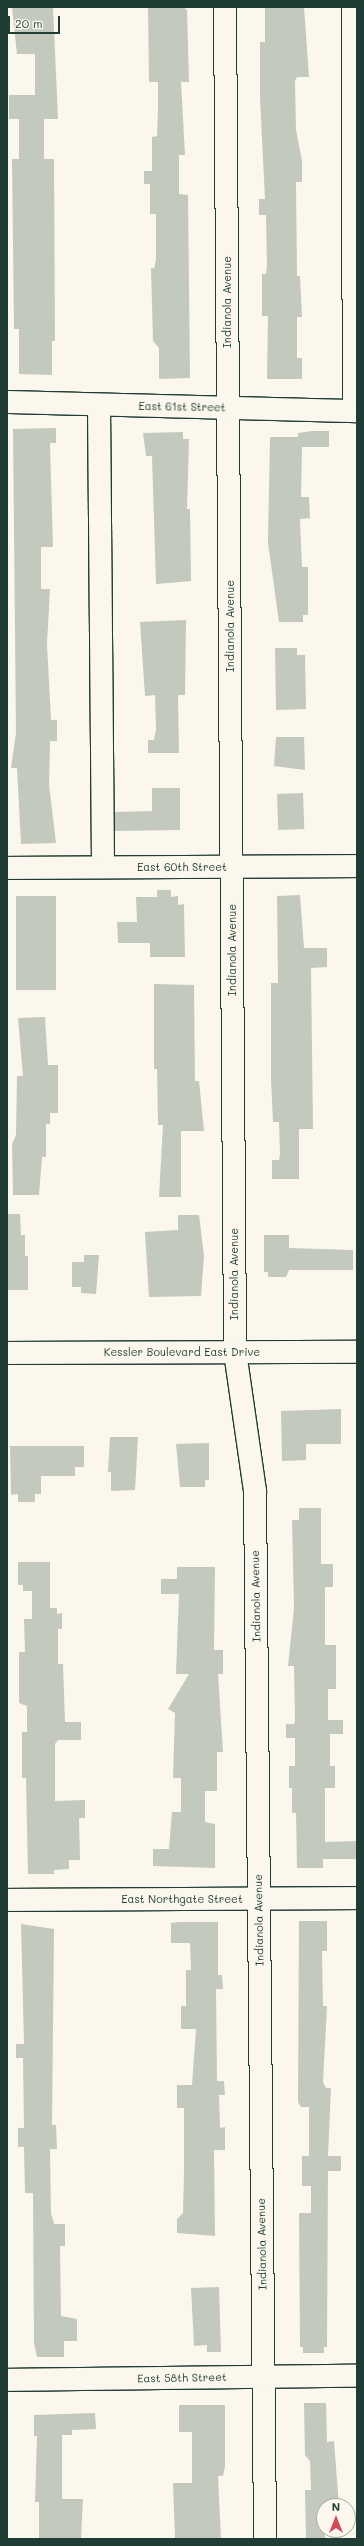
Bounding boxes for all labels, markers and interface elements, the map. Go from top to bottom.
scale bar [10,8,62,34]
text: 20 m [15,15,43,31]
street label: Indianola Avenue [220,256,234,348]
street label: East 61st Street [138,400,226,414]
street label: Indianola Avenue [223,580,237,672]
street label: East 60th Street [137,860,227,874]
street label: Indianola Avenue [225,904,239,996]
street label: Indianola Avenue [227,1228,241,1320]
street label: Kessler Boulevard East Drive [104,1345,260,1359]
street label: Indianola Avenue [249,1550,263,1642]
street label: Indianola Avenue [252,1874,266,1966]
street label: East Northgate Street [121,1892,243,1906]
street label: Indianola Avenue [255,2198,269,2290]
street label: East 58th Street [137,2371,227,2385]
north arrow [316,2498,356,2538]
text: N [332,2499,340,2514]

